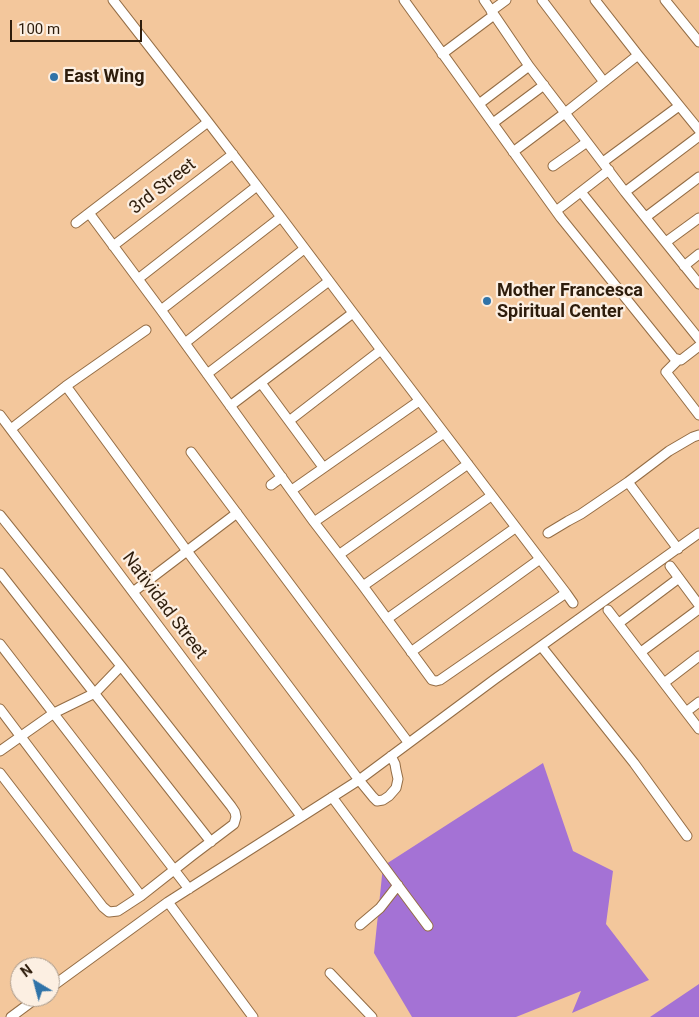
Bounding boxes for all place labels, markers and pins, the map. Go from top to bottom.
place label: East Wing [64,66,144,88]
marker: East Wing [48,71,60,83]
place label: Mother Francesca Spiritual Center [497,280,643,322]
marker: Mother Francesca Spiritual Center [481,295,493,307]

